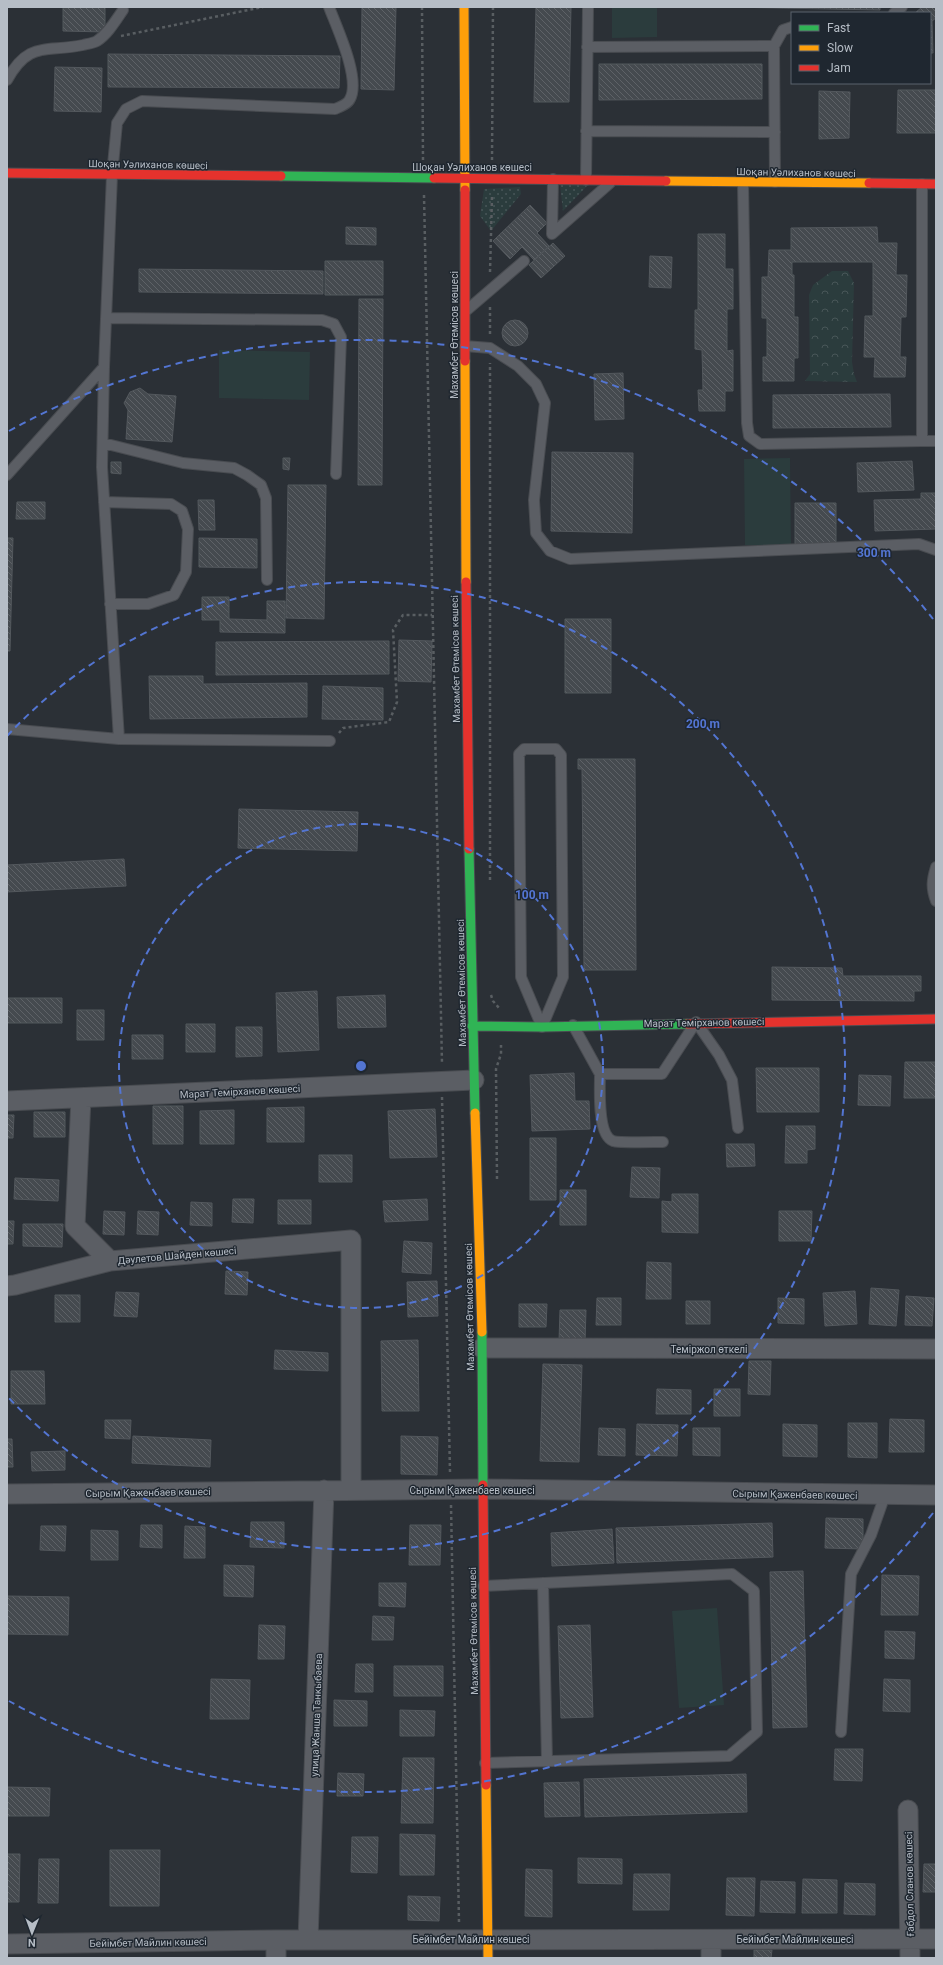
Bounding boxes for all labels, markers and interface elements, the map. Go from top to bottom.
legend [791,12,931,84]
text: Fast [827,21,850,35]
text: Slow [827,41,853,55]
text: Jam [827,61,851,75]
street label: Шоқан Уәлиханов көшесі [88,158,208,171]
street label: Шоқан Уәлиханов көшесі [412,162,532,173]
street label: Шоқан Уәлиханов көшесі [736,166,856,179]
street label: Махамбет Өтемісов көшесі [449,271,460,399]
text: 300 m [857,546,891,560]
street label: Махамбет Өтемісов көшесі [449,595,462,723]
text: 200 m [686,717,720,731]
text: 100 m [515,888,549,902]
street label: Махамбет Өтемісов көшесі [455,919,468,1047]
street label: Марат Темірханов көшесі [644,1016,764,1029]
centre of rings [354,1059,368,1073]
street label: Марат Темірханов көшесі [180,1083,301,1100]
street label: Махамбет Өтемісов көшесі [463,1243,476,1371]
street label: Дәулетов Шайден көшесі [117,1245,237,1266]
street label: Теміржол өткелі [671,1344,747,1355]
street label: Сырым Қаженбаев көшесі [409,1485,535,1496]
street label: Сырым Қаженбаев көшесі [85,1486,211,1499]
street label: Сырым Қаженбаев көшесі [732,1488,858,1501]
street label: Махамбет Өтемісов көшесі [467,1567,480,1695]
street label: улица Жанша Танкыбаева [309,1653,324,1777]
street label: Ғабдол Сланов көшесі [903,1831,916,1936]
north arrow [12,1913,52,1953]
street label: Бейімбет Майлин көшесі [412,1934,530,1945]
street label: Бейімбет Майлин көшесі [736,1934,854,1945]
text: N [28,1936,36,1949]
street label: Бейімбет Майлин көшесі [89,1936,207,1949]

